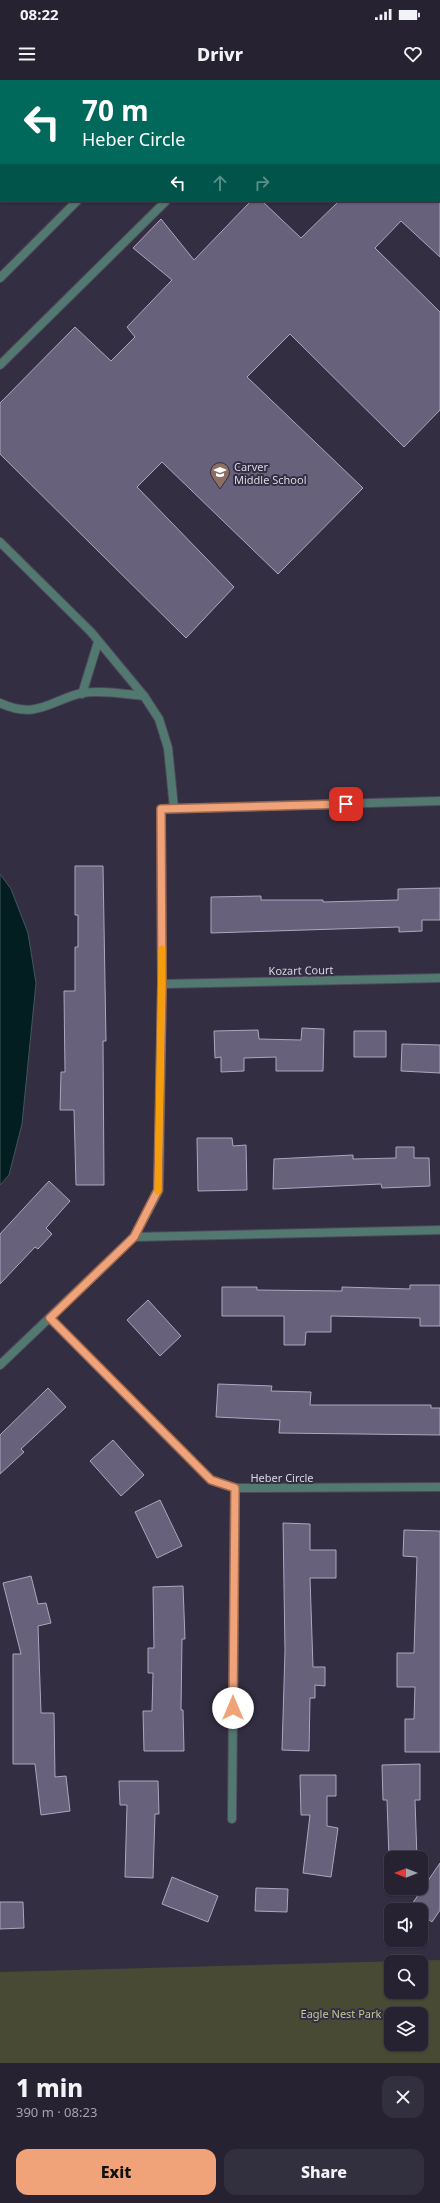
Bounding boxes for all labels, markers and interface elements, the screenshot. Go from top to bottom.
text: 08:22 [20,4,59,24]
text: Drivr [197,42,243,66]
icon: menu [16,43,38,65]
icon: heart [402,43,424,65]
text: 70 m [82,91,149,129]
icon: left [16,96,68,148]
text: Heber Circle [82,127,185,151]
icon: left [167,172,189,194]
icon: ahead [209,172,231,194]
icon: right [251,172,273,194]
place label: Carver Middle School [234,459,307,487]
school or university icon: Carver Middle School [209,461,231,489]
pin [329,787,363,821]
icon: arrive [335,793,357,815]
street label: Kozart Court [268,962,334,978]
street label: Heber Circle [250,1470,314,1485]
position arrow [212,1687,254,1729]
north arrow [384,1851,428,1895]
map controls [384,1851,428,2051]
button: sound [384,1903,428,1947]
button: search [384,1955,428,1999]
park label: Eagle Nest Park [301,2006,382,2021]
button: layers [384,2007,428,2051]
text: 1 min [16,2071,83,2104]
button: close [382,2076,424,2118]
text: 390 m · 08:23 [16,2103,97,2121]
button: Exit [16,2149,216,2195]
button: Share [224,2149,424,2195]

